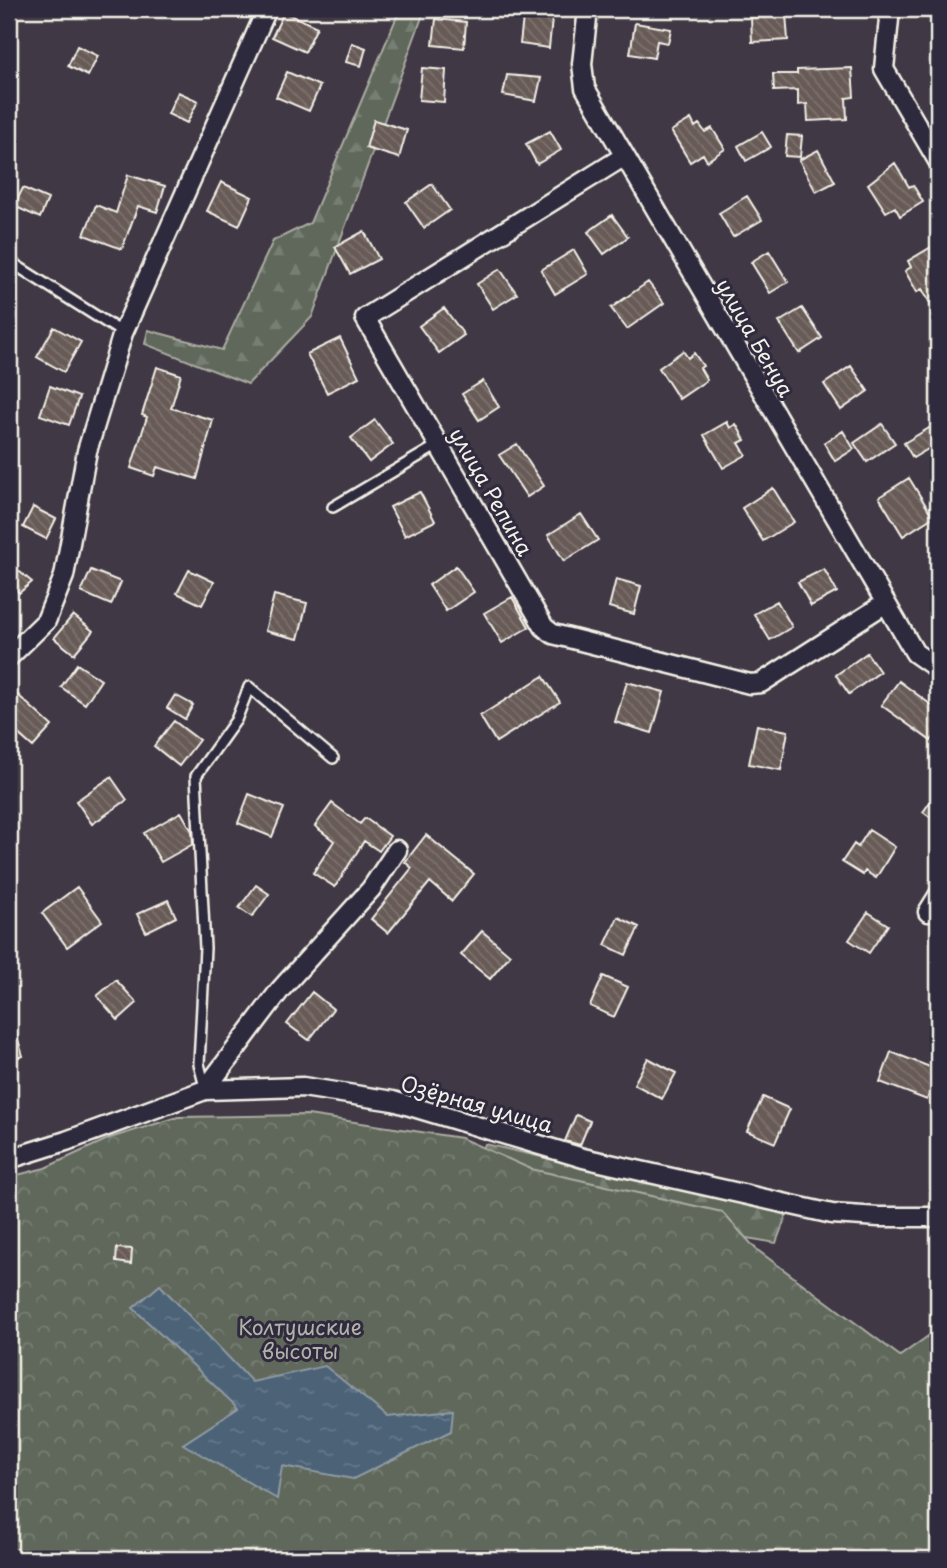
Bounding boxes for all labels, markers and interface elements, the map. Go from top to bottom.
street label: улица Бенуа [709,272,803,402]
street label: улица Репина [442,421,542,562]
street label: Озёрная улица [397,1066,558,1140]
park label: Колтушские высоты [238,1310,362,1366]

